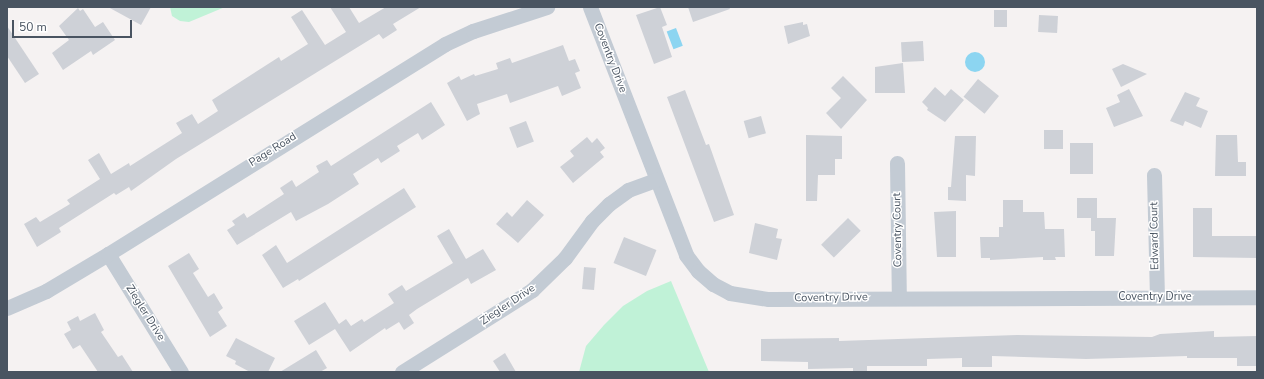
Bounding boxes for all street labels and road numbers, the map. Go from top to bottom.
street label: Coventry Drive [591,21,629,95]
street label: Page Road [247,130,299,170]
street label: Coventry Court [891,193,905,267]
street label: Edward Court [1148,202,1162,270]
street label: Ziegler Drive [478,282,538,328]
street label: Ziegler Drive [123,283,167,343]
street label: Coventry Drive [1118,290,1192,304]
street label: Coventry Drive [794,291,868,305]

